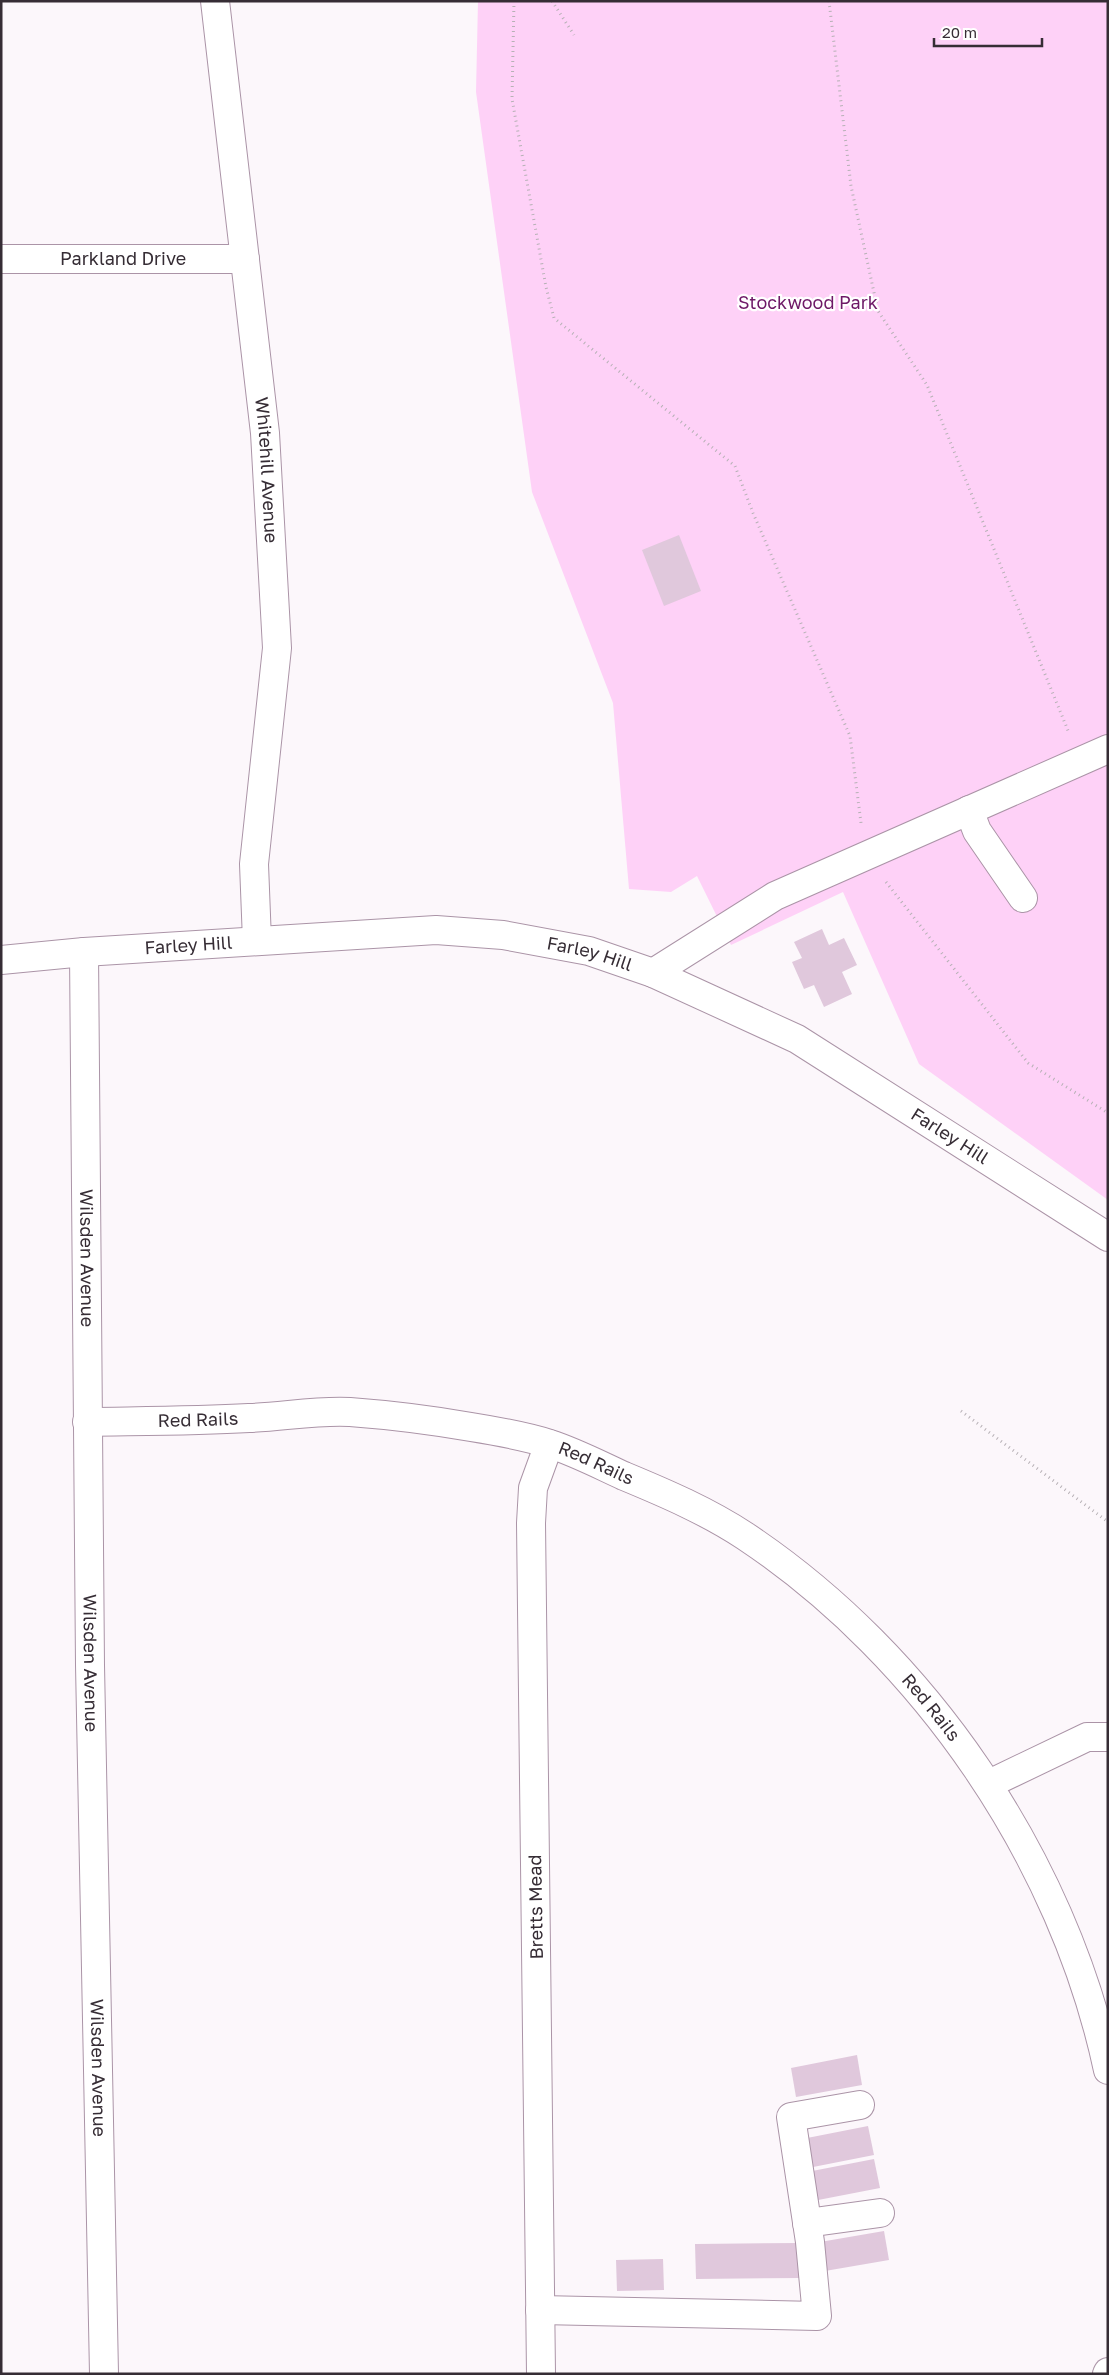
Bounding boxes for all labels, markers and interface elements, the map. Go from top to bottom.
scale bar [934,15,1042,47]
text: 20 m [942,23,977,41]
street label: Parkland Drive [60,247,186,269]
park label: Stockwood Park [738,291,878,313]
street label: Whitehill Avenue [251,396,283,544]
street label: Farley Hill [144,931,233,958]
street label: Farley Hill [545,931,636,975]
street label: Farley Hill [907,1103,994,1168]
street label: Wilsden Avenue [76,1189,99,1327]
street label: Red Rails [158,1407,239,1431]
street label: Red Rails [555,1436,637,1489]
street label: Wilsden Avenue [79,1594,103,1732]
street label: Red Rails [898,1669,966,1745]
street label: Bretts Mead [523,1854,547,1960]
street label: Wilsden Avenue [87,1999,111,2137]

